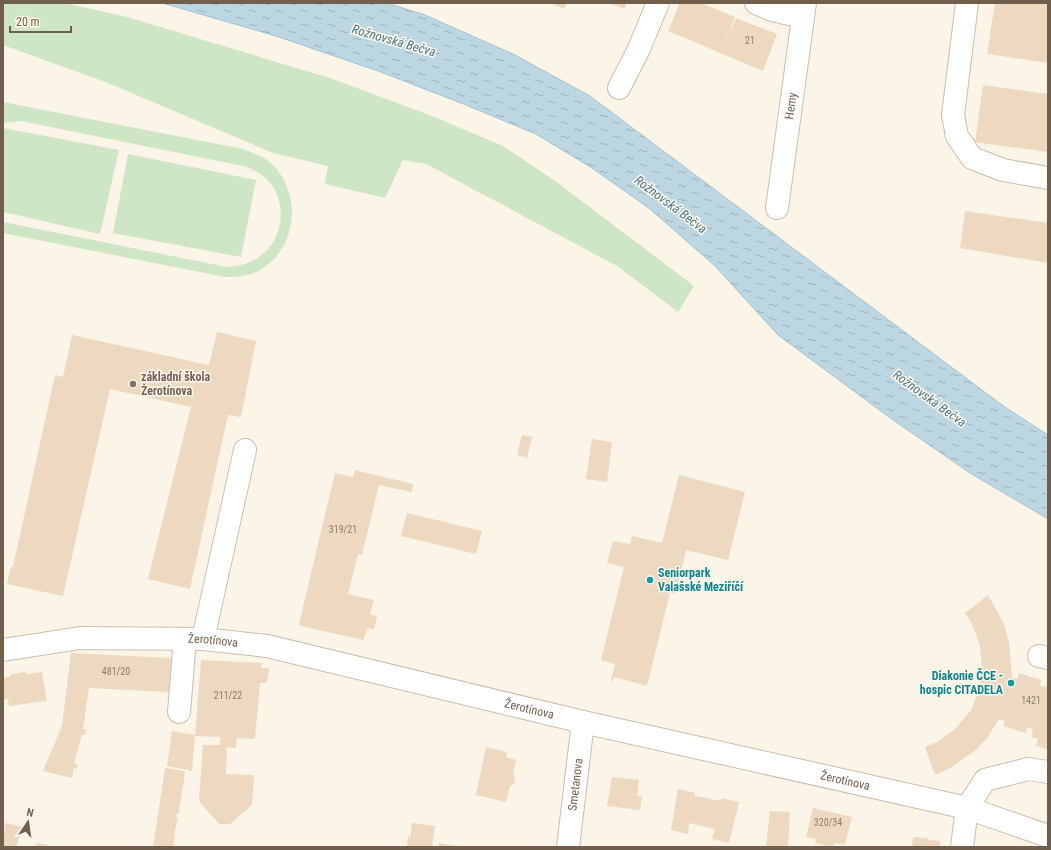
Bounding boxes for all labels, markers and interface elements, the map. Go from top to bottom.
scale bar [10,8,71,34]
text: 20 m [16,15,40,29]
water label: Rožnovská Bečva [350,21,438,60]
house number: 21 [745,35,755,46]
street label: Hemy [782,92,800,120]
water label: Rožnovská Bečva [632,172,710,236]
water label: Rožnovská Bečva [890,367,969,430]
place label: základní škola Žerotínova [141,370,210,398]
marker: základní škola Žerotínova [128,379,138,389]
house number: 319/21 [329,524,357,535]
place label: Seniorpark Valašské Meziříčí [658,566,744,594]
marker: Seniorpark Valašské Meziříčí [645,575,655,585]
street label: Žerotínova [188,631,239,650]
house number: 481/20 [102,666,130,677]
place label: Diakonie ČCE - hospic CITADELA [920,668,1004,697]
marker: Diakonie ČCE - hospic CITADELA [1006,678,1016,688]
house number: 211/22 [214,690,242,701]
street label: Žerotínova [503,695,556,722]
house number: 1421 [1021,695,1041,706]
street label: Smetanova [565,757,586,811]
street label: Žerotínova [819,767,871,793]
north arrow [8,802,48,842]
text: N [25,806,35,820]
house number: 320/34 [814,817,842,828]

